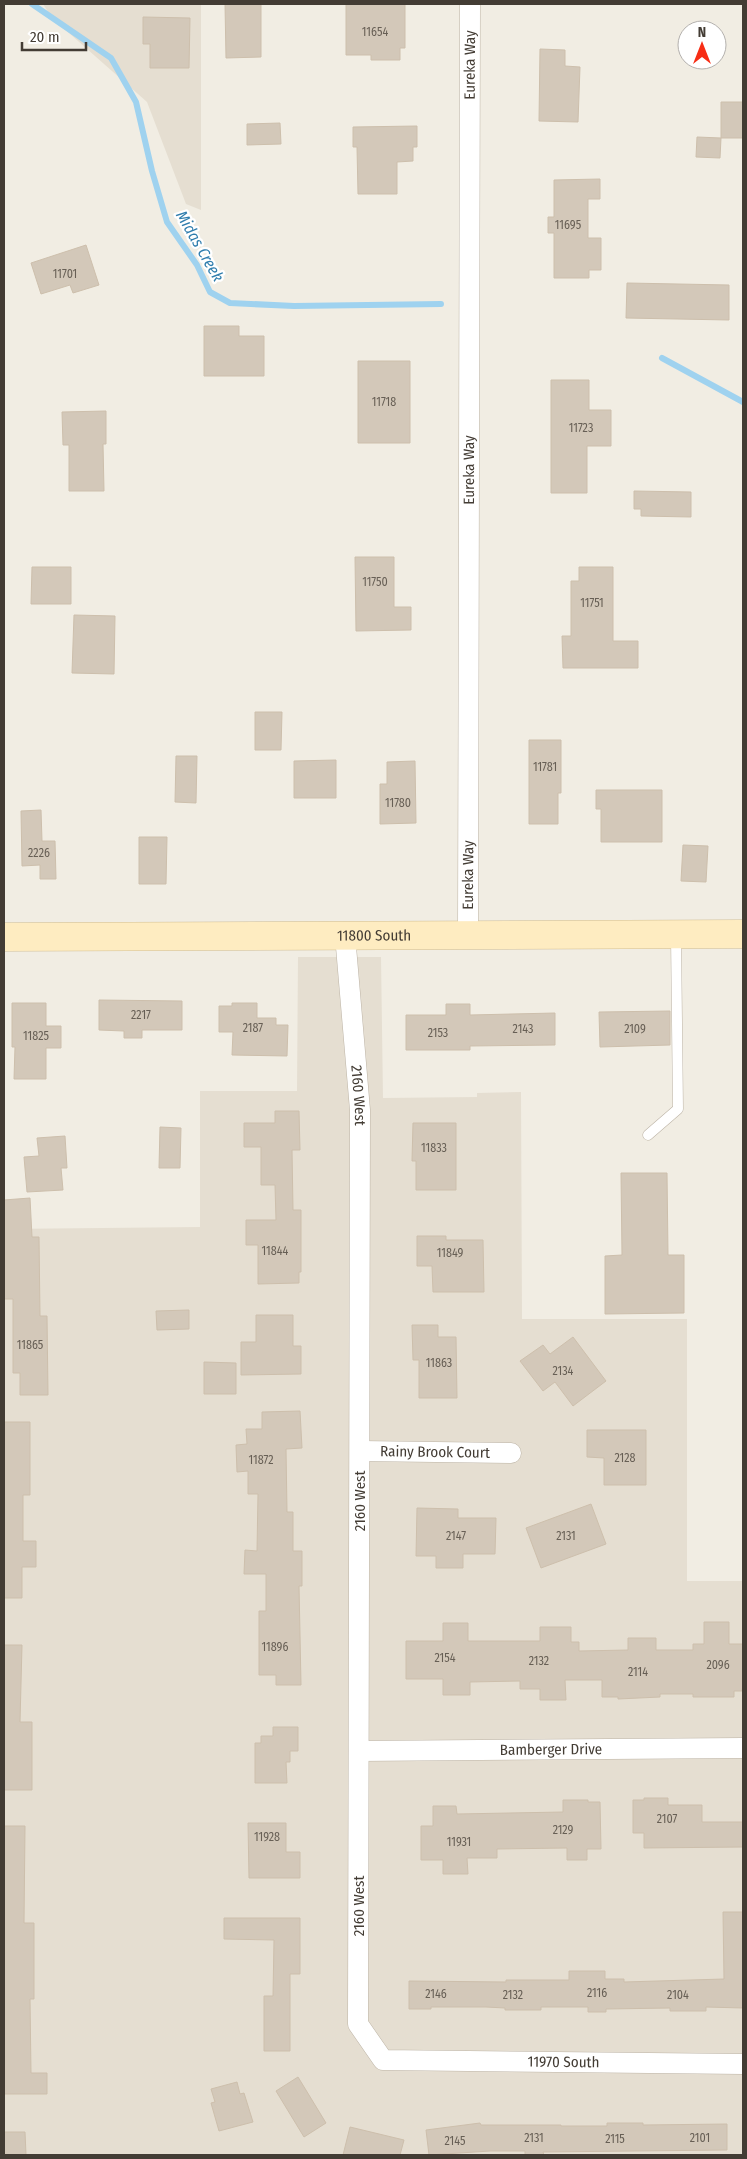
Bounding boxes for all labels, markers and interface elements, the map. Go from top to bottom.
scale bar [22,20,86,52]
north arrow [677,20,727,70]
text: N [698,24,706,41]
house number: 11654 [362,25,388,39]
text: 20 m [30,28,60,46]
street label: Eureka Way [461,30,479,100]
water label: Midas Creek [172,207,228,285]
house number: 11695 [555,218,582,232]
house number: 11701 [53,267,77,281]
house number: 11718 [372,395,396,409]
house number: 11723 [569,421,593,435]
street label: Eureka Way [460,435,478,505]
house number: 11750 [362,575,388,589]
house number: 11751 [580,596,604,610]
house number: 11781 [533,760,557,774]
house number: 11780 [385,796,411,810]
street label: Eureka Way [459,840,477,910]
house number: 2226 [28,846,50,860]
street label: 11800 South [337,926,411,945]
house number: 2217 [131,1008,151,1022]
house number: 2187 [243,1021,263,1035]
house number: 2143 [513,1022,533,1036]
house number: 2109 [624,1022,646,1036]
house number: 2153 [428,1026,448,1040]
house number: 11825 [23,1029,49,1043]
street label: 2160 West [347,1064,369,1126]
house number: 11833 [421,1141,447,1155]
house number: 11844 [262,1244,289,1258]
house number: 11849 [437,1246,463,1260]
house number: 11865 [17,1338,44,1352]
house number: 11863 [426,1356,452,1370]
house number: 2134 [553,1364,574,1378]
street label: Rainy Brook Court [380,1442,490,1462]
house number: 2128 [614,1451,636,1465]
house number: 11872 [248,1453,274,1467]
street label: 2160 West [351,1471,369,1531]
house number: 2147 [446,1529,466,1543]
house number: 2131 [556,1529,576,1543]
house number: 11896 [262,1640,288,1654]
house number: 2154 [434,1651,456,1665]
house number: 2132 [529,1654,549,1668]
house number: 2096 [706,1658,730,1672]
house number: 2114 [628,1665,648,1679]
street label: Bamberger Drive [500,1740,602,1759]
house number: 2107 [657,1812,677,1826]
house number: 2129 [553,1823,574,1837]
house number: 11928 [254,1830,280,1844]
house number: 11931 [447,1835,471,1849]
street label: 2160 West [350,1876,368,1936]
house number: 2116 [587,1986,607,2000]
house number: 2146 [425,1987,447,2001]
house number: 2132 [503,1988,523,2002]
house number: 2104 [667,1988,689,2002]
street label: 11970 South [527,2053,600,2071]
house number: 2131 [524,2131,544,2145]
house number: 2101 [690,2131,710,2145]
house number: 2115 [605,2132,625,2146]
house number: 2145 [445,2134,466,2148]

